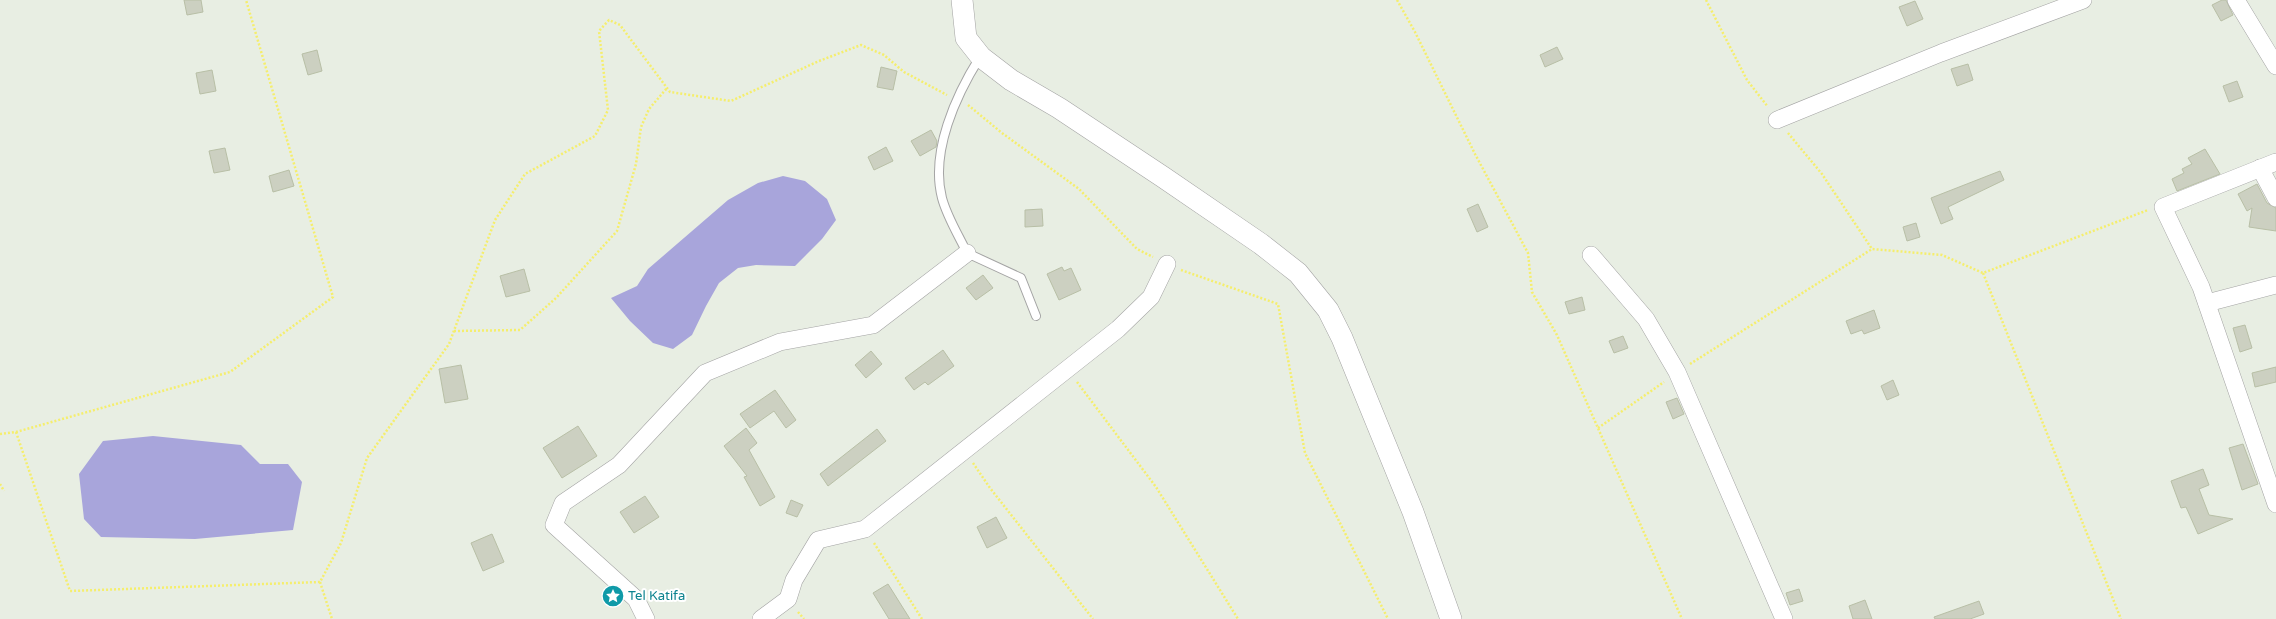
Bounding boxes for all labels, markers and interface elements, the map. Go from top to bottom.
place icon: Tel Katifa [600,583,626,609]
place label: Tel Katifa [628,588,685,604]

